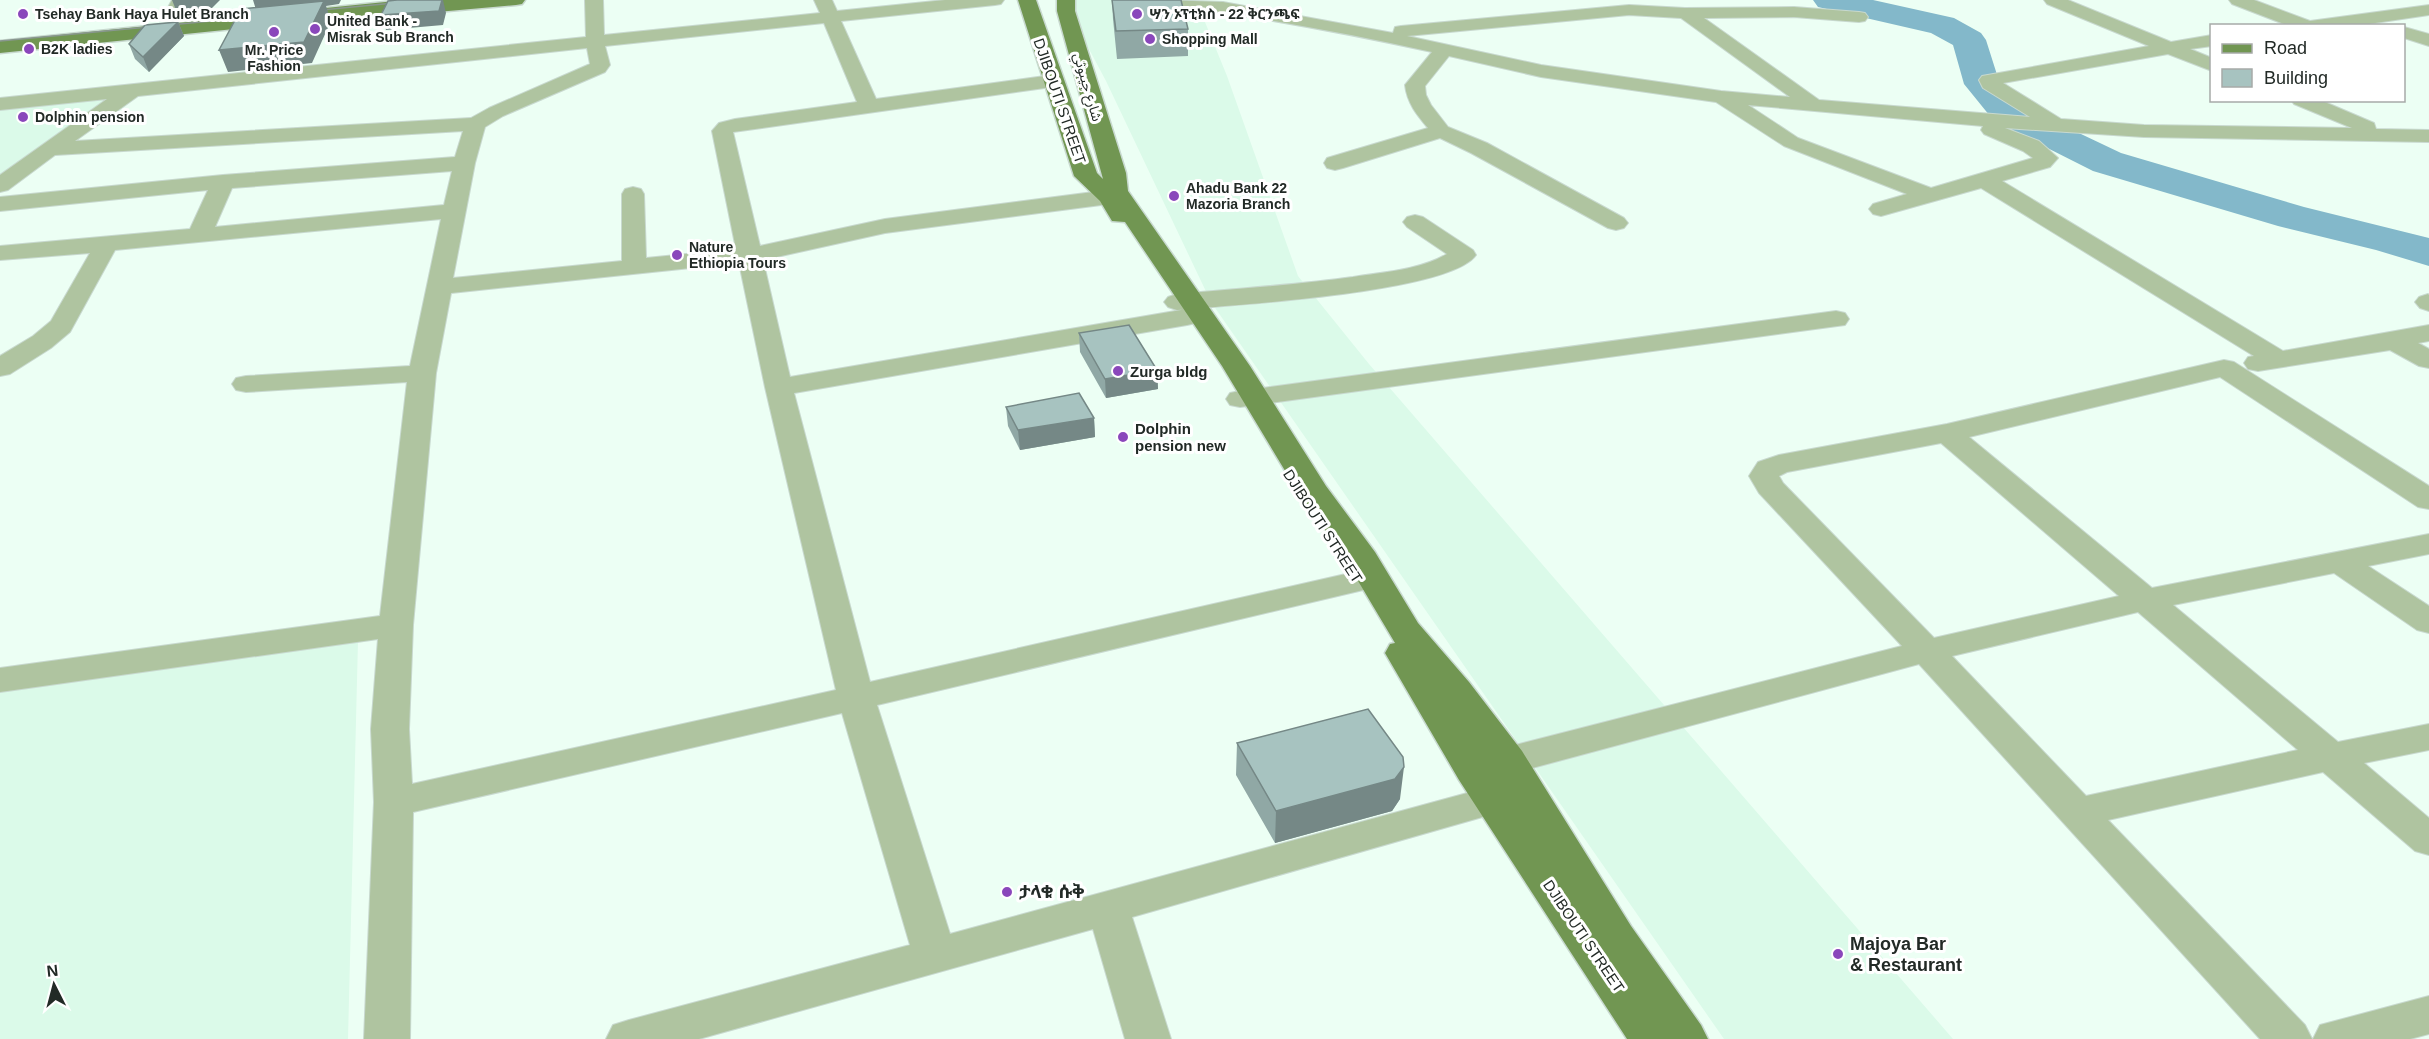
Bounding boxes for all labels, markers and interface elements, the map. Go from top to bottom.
place label: Tsehay Bank Haya Hulet Branch [35,6,249,22]
place label: ሣን ኦፕቲክስ - 22 ቅርንጫፍ [1149,6,1300,22]
marker: Tsehay Bank Haya Hulet Branch [16,7,30,21]
marker: ሣን ኦፕቲክስ - 22 ቅርንጫፍ [1130,7,1144,21]
place label: United Bank - Misrak Sub Branch [327,13,454,45]
marker: United Bank - Misrak Sub Branch [308,22,322,36]
legend [2210,24,2405,102]
marker: Mr. Price Fashion [267,25,281,39]
place label: Shopping Mall [1162,31,1258,47]
marker: Shopping Mall [1143,32,1157,46]
street label: DJIBOUTI STREET [1031,36,1089,166]
text: Road [2264,38,2307,58]
place label: B2K ladies [41,41,113,57]
marker: B2K ladies [22,42,36,56]
place label: Mr. Price Fashion [245,42,303,74]
street label: شارع جيبوتي [1067,51,1105,124]
text: Building [2264,68,2328,88]
place label: Dolphin pension [35,109,145,125]
marker: Dolphin pension [16,110,30,124]
place label: Ahadu Bank 22 Mazoria Branch [1186,180,1290,212]
marker: Ahadu Bank 22 Mazoria Branch [1167,189,1181,203]
place label: Nature Ethiopia Tours [689,239,786,271]
marker: Nature Ethiopia Tours [670,248,684,262]
place label: Zurga bldg [1130,363,1208,380]
marker: Zurga bldg [1111,364,1125,378]
place label: Dolphin pension new [1135,420,1226,454]
marker: Dolphin pension new [1116,430,1130,444]
street label: DJIBOUTI STREET [1280,466,1366,586]
street label: DJIBOUTI STREET [1540,877,1628,995]
place label: ታላቁ ሱቅ [1019,882,1085,902]
marker: ታላቁ ሱቅ [1000,885,1014,899]
place label: Majoya Bar & Restaurant [1850,934,1962,975]
marker: Majoya Bar & Restaurant [1831,947,1845,961]
north arrow [24,955,84,1015]
text: N [46,962,59,980]

